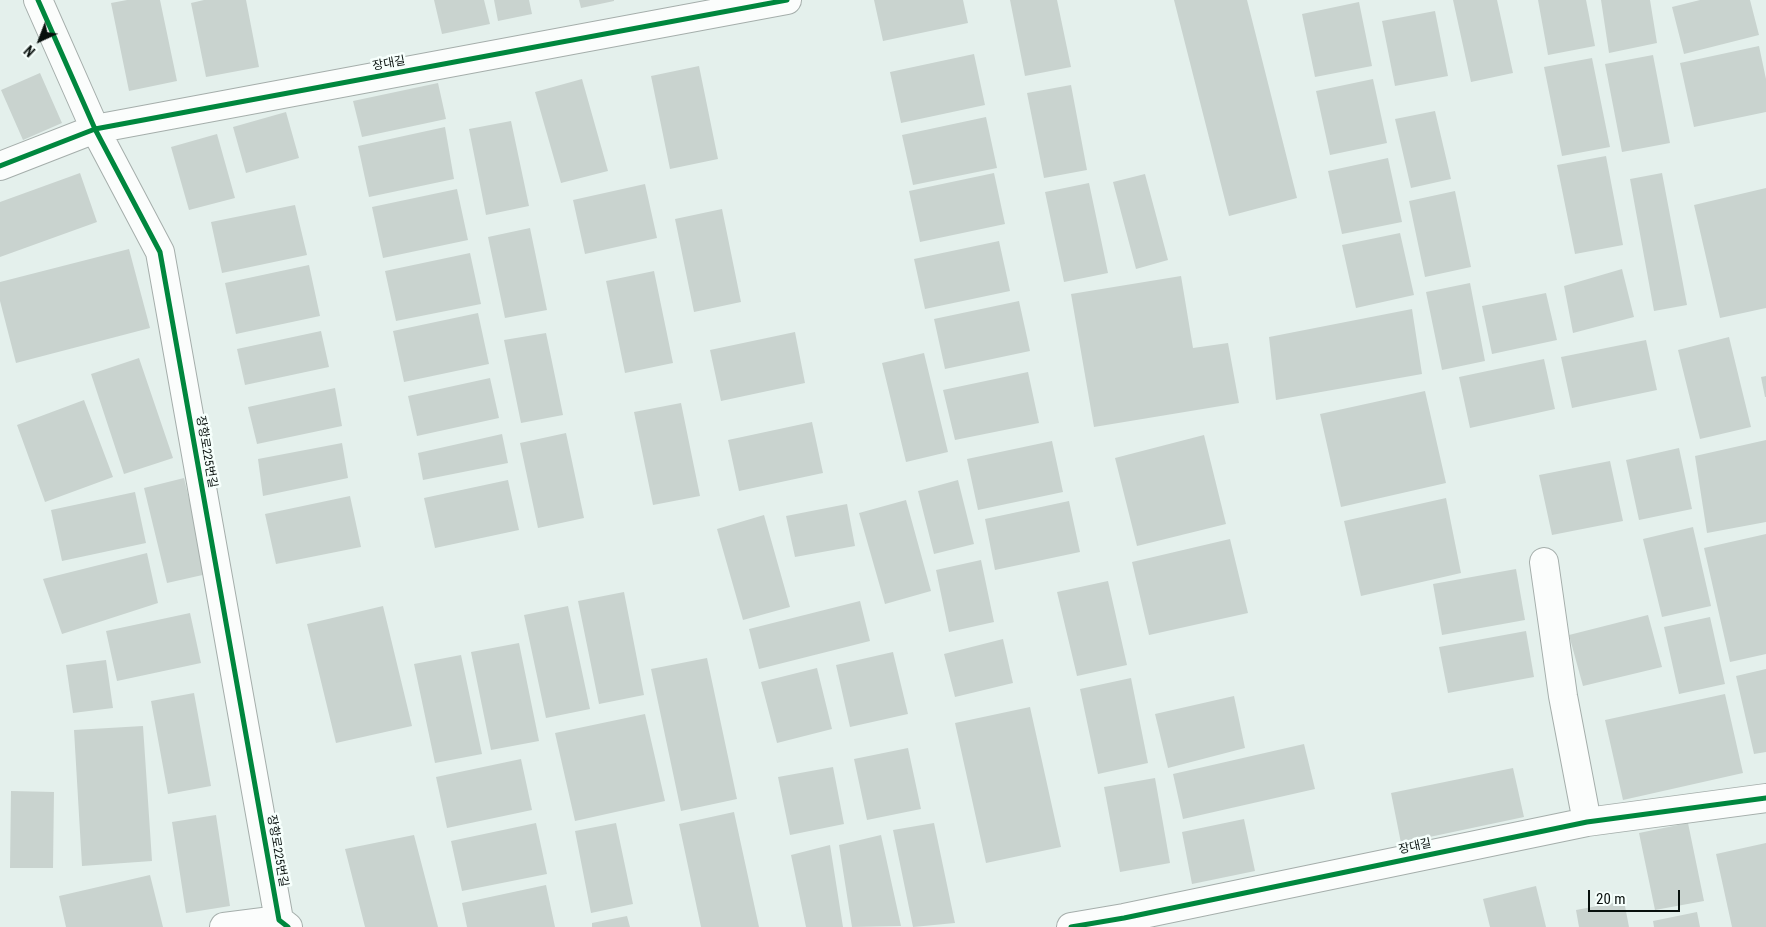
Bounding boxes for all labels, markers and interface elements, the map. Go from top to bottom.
north arrow [15,15,65,65]
text: N [21,42,38,60]
street label: 장대길 [371,54,407,74]
street label: 장항로225번길 [193,415,219,489]
street label: 장항로225번길 [264,814,290,888]
street label: 장대길 [1397,837,1433,857]
scale bar [1591,880,1684,912]
text: 20 m [1596,890,1626,908]

